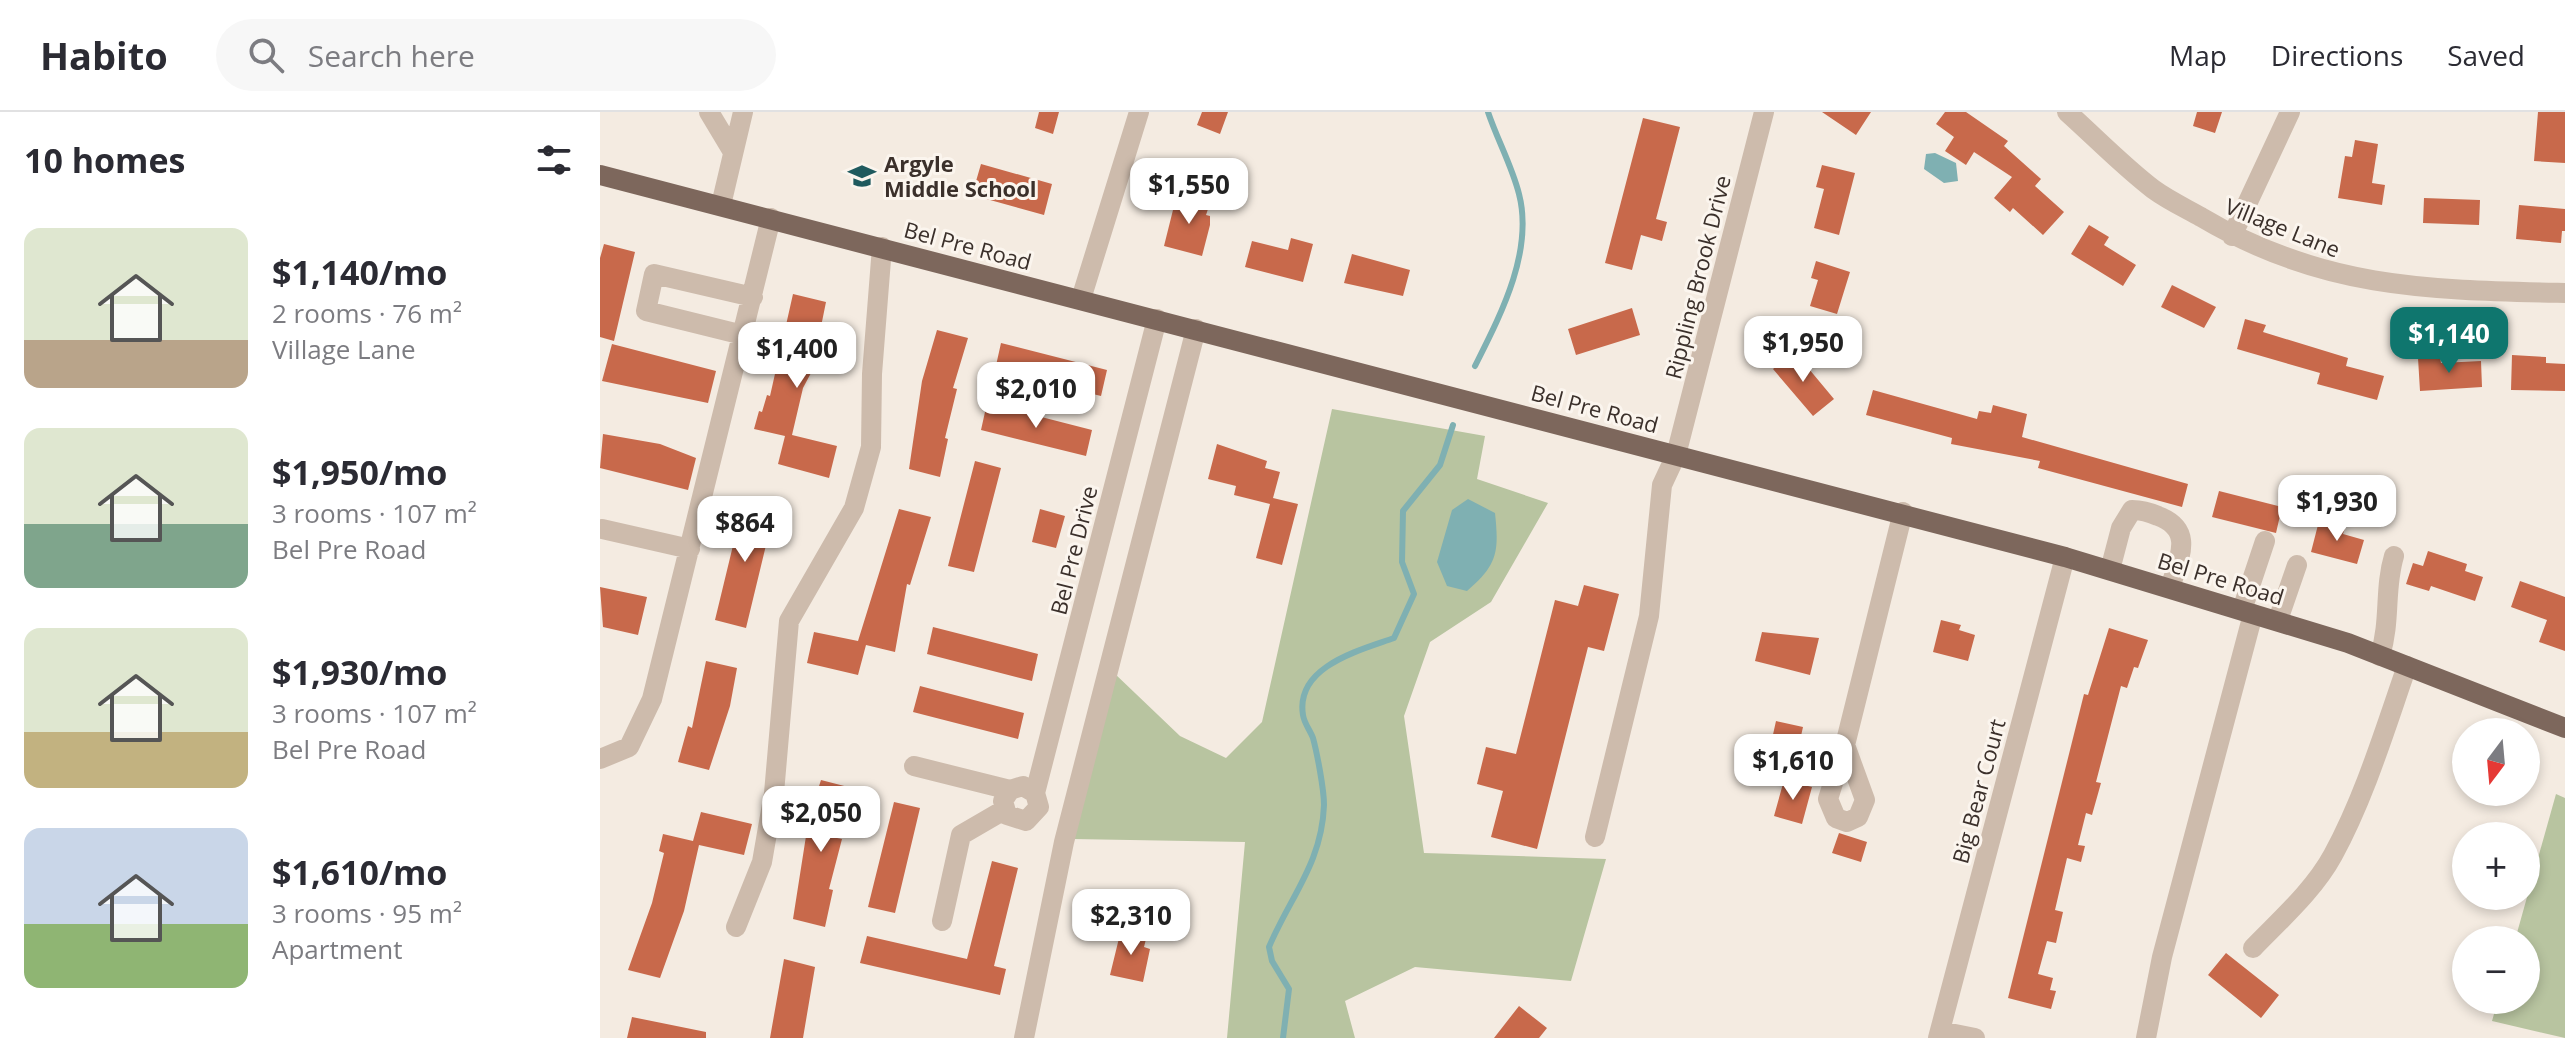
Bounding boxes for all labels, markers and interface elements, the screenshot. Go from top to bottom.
search box [216,19,776,91]
text: Habito [40,29,168,81]
icon: search [244,33,288,77]
text: Search here [308,35,475,76]
text: Map [2169,36,2227,74]
text: Directions [2271,36,2403,74]
text: Saved [2447,36,2525,74]
text: 10 homes [24,137,185,183]
icon: filters [532,138,576,182]
place label: Argyle Middle School [884,148,1037,203]
pin: $1,550 [1124,158,1254,226]
school or university icon: Argyle Middle School [847,161,877,191]
text: $1,550 [1148,166,1230,202]
street label: Rippling Brook Drive [1657,172,1737,382]
street label: Village Lane [2221,190,2345,264]
street label: Bel Pre Road [901,214,1035,276]
text: $1,140/mo [272,249,447,295]
icon: home [88,260,184,356]
text: 2 rooms · 76 m² [272,295,462,331]
pin: $1,140 [2384,307,2514,375]
text: $1,140 [2408,315,2490,351]
pin: $1,950 [1738,316,1868,384]
pin: $1,400 [732,322,862,390]
text: $1,950 [1762,324,1844,360]
text: $1,400 [756,330,838,366]
text: Village Lane [272,331,416,367]
pin: $2,010 [971,362,1101,430]
text: $2,010 [995,370,1077,406]
street label: Bel Pre Road [1528,377,1662,439]
text: $1,950/mo [272,449,447,495]
icon: home [88,460,184,556]
pin: $1,930 [2272,475,2402,543]
street label: Bel Pre Drive [1042,482,1104,618]
text: $1,930 [2296,483,2378,519]
text: 3 rooms · 107 m² [272,495,477,531]
pin: $864 [698,496,792,564]
text: $864 [715,504,775,540]
text: Bel Pre Road [272,531,426,567]
street label: Bel Pre Road [2154,545,2288,611]
text: $1,930/mo [272,649,447,695]
icon: home [88,660,184,756]
text: 3 rooms · 107 m² [272,695,477,731]
street label: Big Bear Court [1944,715,2012,867]
north arrow [2452,718,2540,806]
map controls [2452,718,2540,1014]
text: Bel Pre Road [272,731,426,767]
pin: $1,610 [1728,734,1858,802]
text: $1,610 [1752,742,1834,778]
pin: $2,050 [756,786,886,854]
text: $2,050 [780,794,862,830]
button: + [2452,822,2540,910]
text: $1,610/mo [272,849,447,895]
icon: home [88,860,184,956]
pin: $2,310 [1066,889,1196,957]
text: 3 rooms · 95 m² [272,895,462,931]
text: $2,310 [1090,897,1172,933]
button: − [2452,926,2540,1014]
text: Apartment [272,931,403,967]

